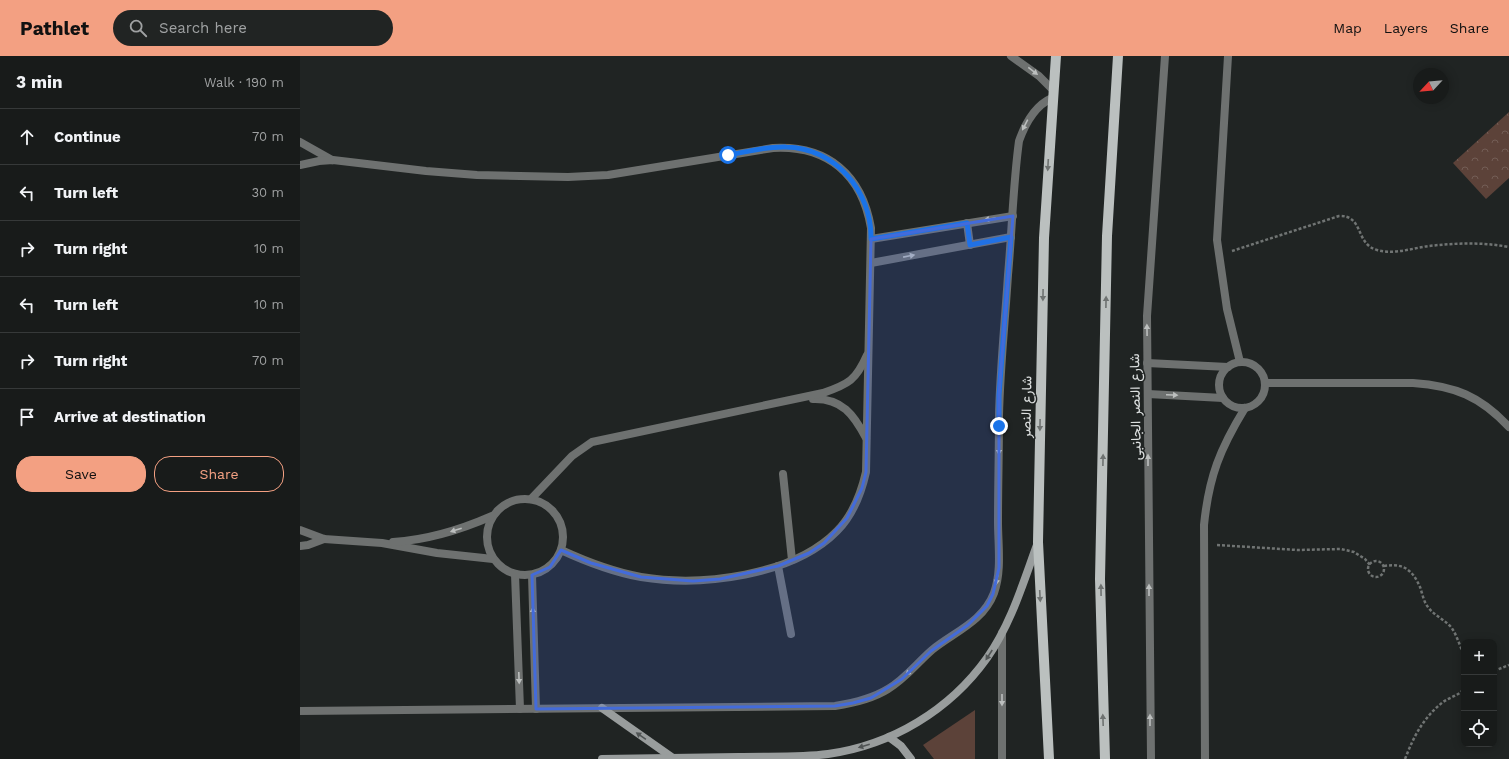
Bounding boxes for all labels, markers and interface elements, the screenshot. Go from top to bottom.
search box [113,10,393,46]
text: Pathlet [20,17,89,40]
icon: search [127,17,149,39]
text: Search here [159,19,247,37]
text: Map [1333,20,1362,36]
text: Layers [1384,20,1428,36]
text: Share [1450,20,1489,36]
one-way arrow [1028,67,1039,76]
north arrow [1413,68,1449,104]
text: 3 min [16,72,62,92]
text: Walk · 190 m [204,75,284,90]
one-way arrow [1022,120,1028,131]
icon: ahead [16,126,38,148]
text: Continue [54,128,121,146]
text: 70 m [252,129,284,144]
route start [719,146,737,164]
one-way arrow [1045,159,1052,171]
icon: left [16,182,38,204]
text: Turn left [54,184,118,202]
text: 30 m [252,185,284,200]
one-way arrow [984,216,996,222]
icon: right [16,238,38,260]
text: Turn right [54,240,127,258]
text: 10 m [254,241,284,256]
one-way arrow [903,253,915,259]
one-way arrow [1040,289,1046,302]
icon: left [16,294,38,316]
text: Turn left [54,296,118,314]
one-way arrow [1102,296,1109,308]
text: 10 m [254,297,284,312]
one-way arrow [1144,323,1150,336]
icon: right [16,350,38,372]
text: Turn right [54,352,127,370]
text: 70 m [252,353,284,368]
street label: شارع النصر الجانبى [1126,353,1147,461]
street label: شارع النصر [1017,376,1038,439]
one-way arrow [1166,392,1178,399]
icon: arrive [16,406,38,428]
text: Arrive at destination [54,408,206,426]
route end [990,417,1008,435]
one-way arrow [1037,419,1043,432]
one-way arrow [995,443,1002,455]
one-way arrow [1145,453,1151,466]
one-way arrow [1099,454,1106,466]
button: Save [16,456,146,492]
button: Share [154,456,284,492]
one-way arrow [450,527,462,533]
one-way arrow [994,573,1000,585]
one-way arrow [1146,583,1152,596]
one-way arrow [1097,584,1104,596]
one-way arrow [1037,590,1044,602]
one-way arrow [530,606,536,619]
map controls [1461,639,1497,747]
button: + [1461,639,1497,675]
one-way arrow [985,650,993,660]
one-way arrow [905,666,915,676]
one-way arrow [515,672,522,684]
button: − [1461,675,1497,711]
one-way arrow [999,694,1005,707]
button: locate [1461,711,1497,747]
one-way arrow [1100,714,1107,726]
one-way arrow [1147,714,1154,726]
one-way arrow [636,732,647,740]
one-way arrow [857,743,869,749]

